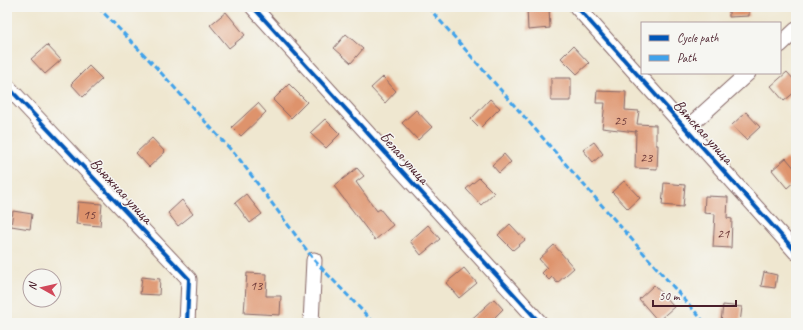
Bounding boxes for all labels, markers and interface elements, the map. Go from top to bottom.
legend [641,22,781,74]
text: Cycle path [677,30,719,46]
text: Path [677,50,697,66]
street label: Вятская улица [669,95,738,169]
house number: 25 [614,112,627,129]
street label: Белая улица [375,127,434,189]
house number: 23 [640,149,654,166]
street label: Вьюжная улица [86,153,158,229]
house number: 15 [83,206,96,223]
house number: 21 [717,225,730,242]
north arrow [22,268,62,308]
house number: 13 [250,277,264,294]
text: N [25,280,40,291]
scale bar [653,282,736,308]
text: 50 m [659,288,681,304]

